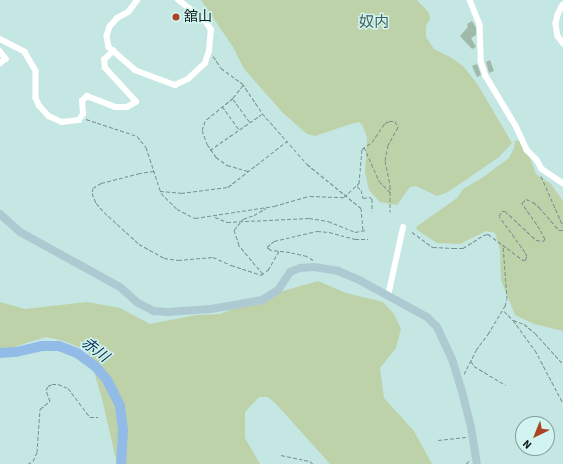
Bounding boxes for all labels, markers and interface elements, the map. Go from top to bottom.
place label: 舘山 [184,9,212,25]
marker: 舘山 [171,12,181,22]
district label: 奴内 [359,14,389,32]
water label: 赤川 [78,334,112,366]
north arrow [515,416,555,456]
text: N [519,436,535,452]

